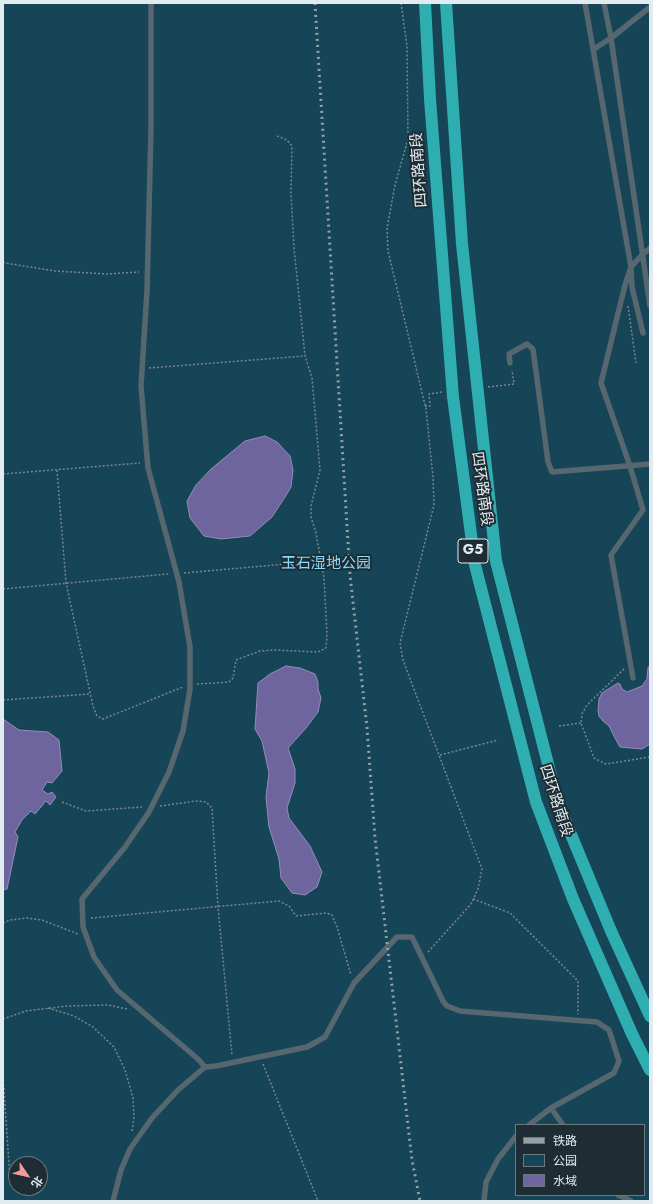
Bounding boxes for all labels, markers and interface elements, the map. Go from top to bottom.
street label: 四环路南段 [408,132,432,208]
street label: 四环路南段 [467,451,495,527]
road number: G5 [458,539,488,563]
park label: 玉石湿地公园 [281,555,371,573]
street label: 四环路南段 [535,763,575,839]
legend [515,1124,645,1196]
text: 铁路 [553,1132,577,1150]
text: 公园 [553,1152,577,1170]
north arrow [8,1156,48,1196]
text: 水域 [553,1172,577,1190]
text: 北 [27,1173,47,1191]

